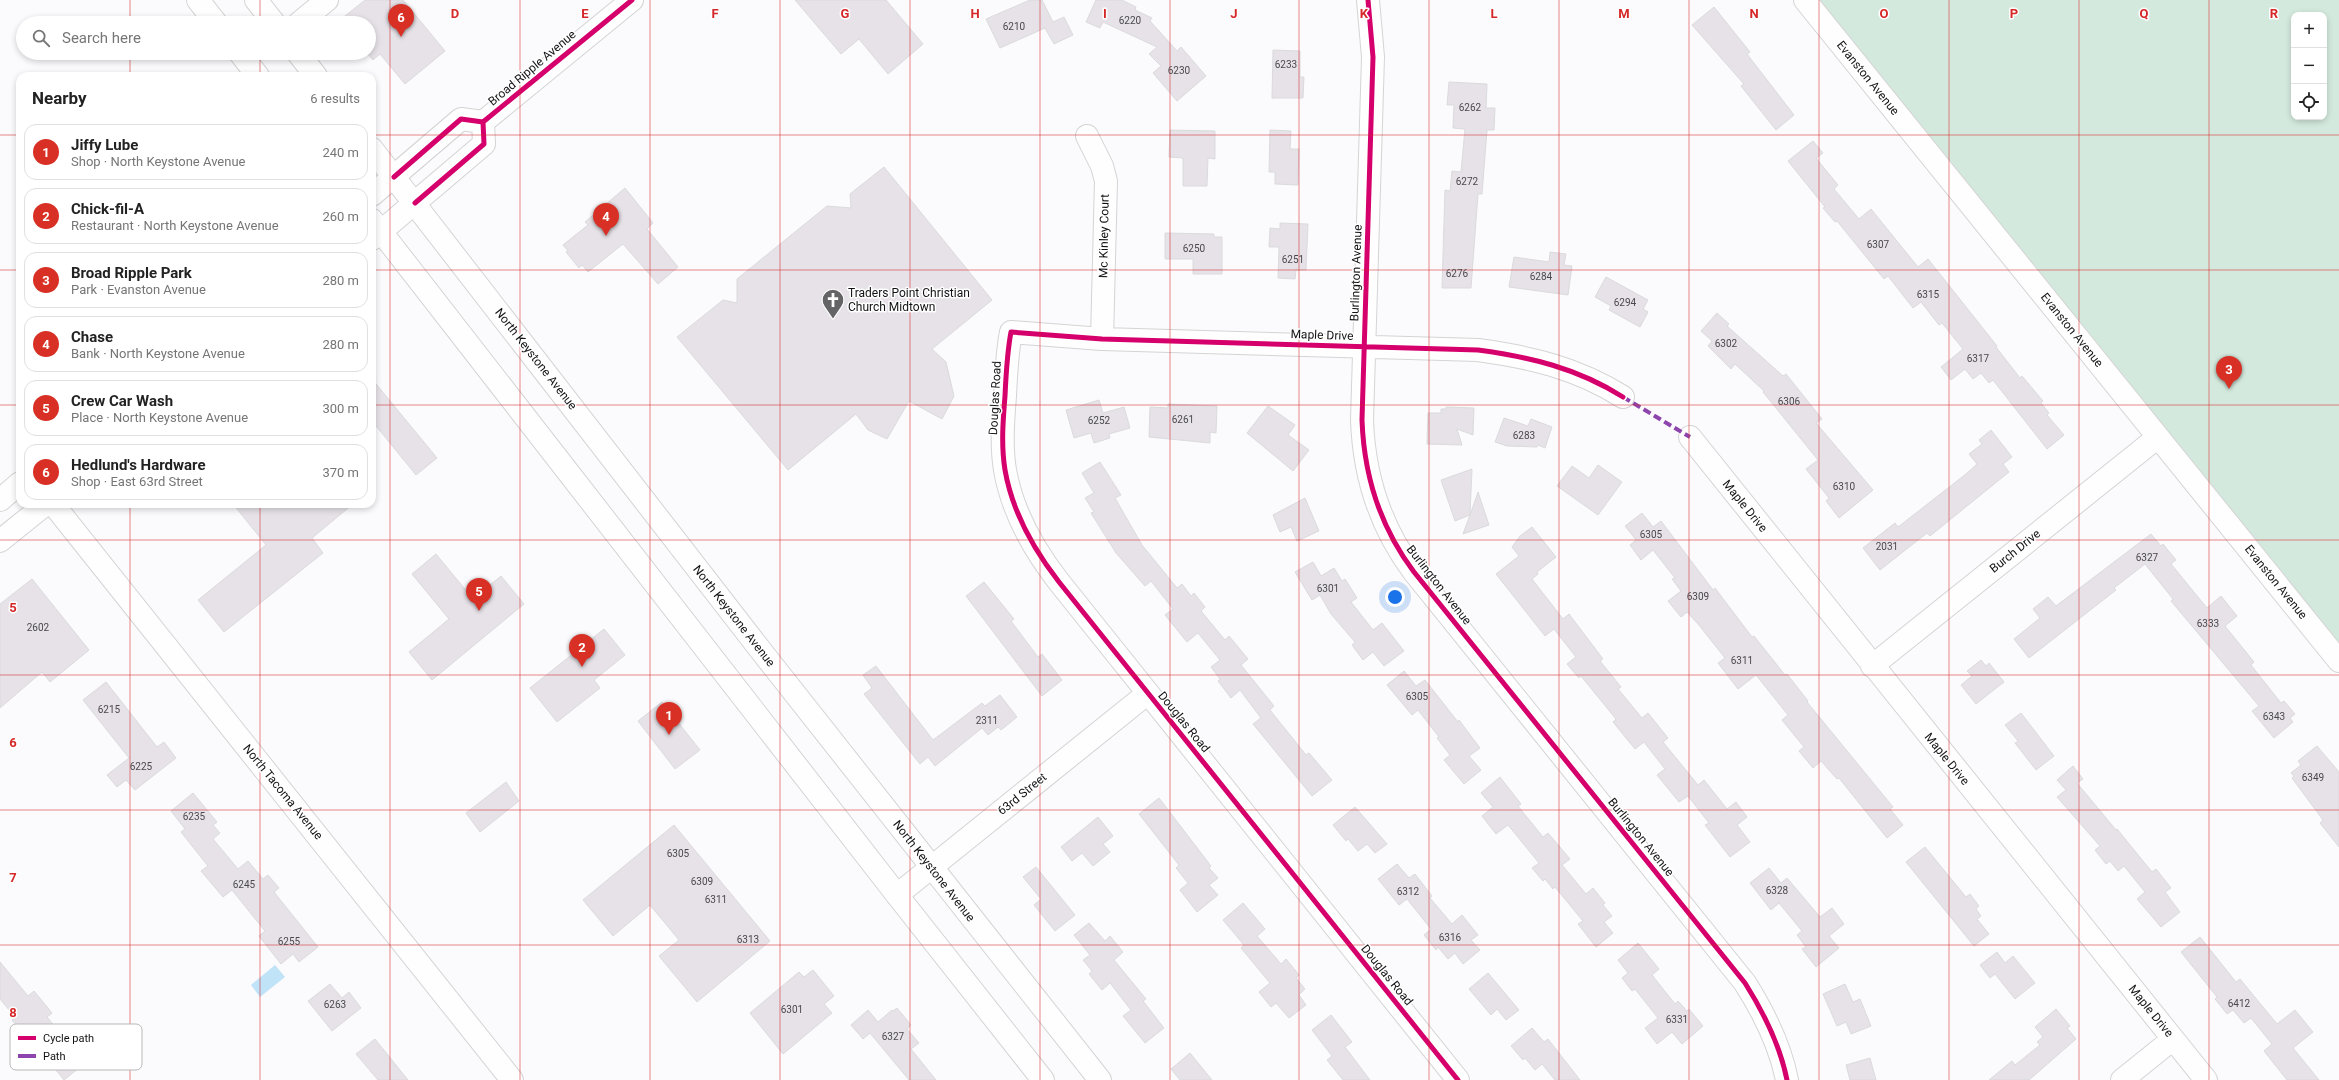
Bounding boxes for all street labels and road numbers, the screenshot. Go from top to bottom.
street label: Broad Ripple Avenue [485,27,579,109]
street label: Evanston Avenue [1834,38,1902,118]
street label: Mc Kinley Court [1096,194,1112,278]
street label: Burlington Avenue [1347,224,1365,322]
street label: Evanston Avenue [2038,290,2106,370]
street label: North Keystone Avenue [492,306,580,412]
street label: Maple Drive [1290,327,1354,343]
street label: Douglas Road [986,361,1004,435]
street label: Maple Drive [1720,477,1770,535]
street label: Burch Drive [1987,526,2043,576]
street label: Evanston Avenue [2242,542,2310,622]
street label: Burlington Avenue [1404,543,1474,627]
street label: North Keystone Avenue [690,563,778,669]
street label: Douglas Road [1155,689,1213,755]
street label: Maple Drive [1922,730,1972,788]
street label: North Tacoma Avenue [240,742,326,842]
street label: 63rd Street [995,770,1049,818]
street label: Burlington Avenue [1605,795,1677,879]
street label: North Keystone Avenue [890,818,978,924]
street label: Douglas Road [1358,942,1416,1008]
street label: Maple Drive [2126,982,2176,1040]

